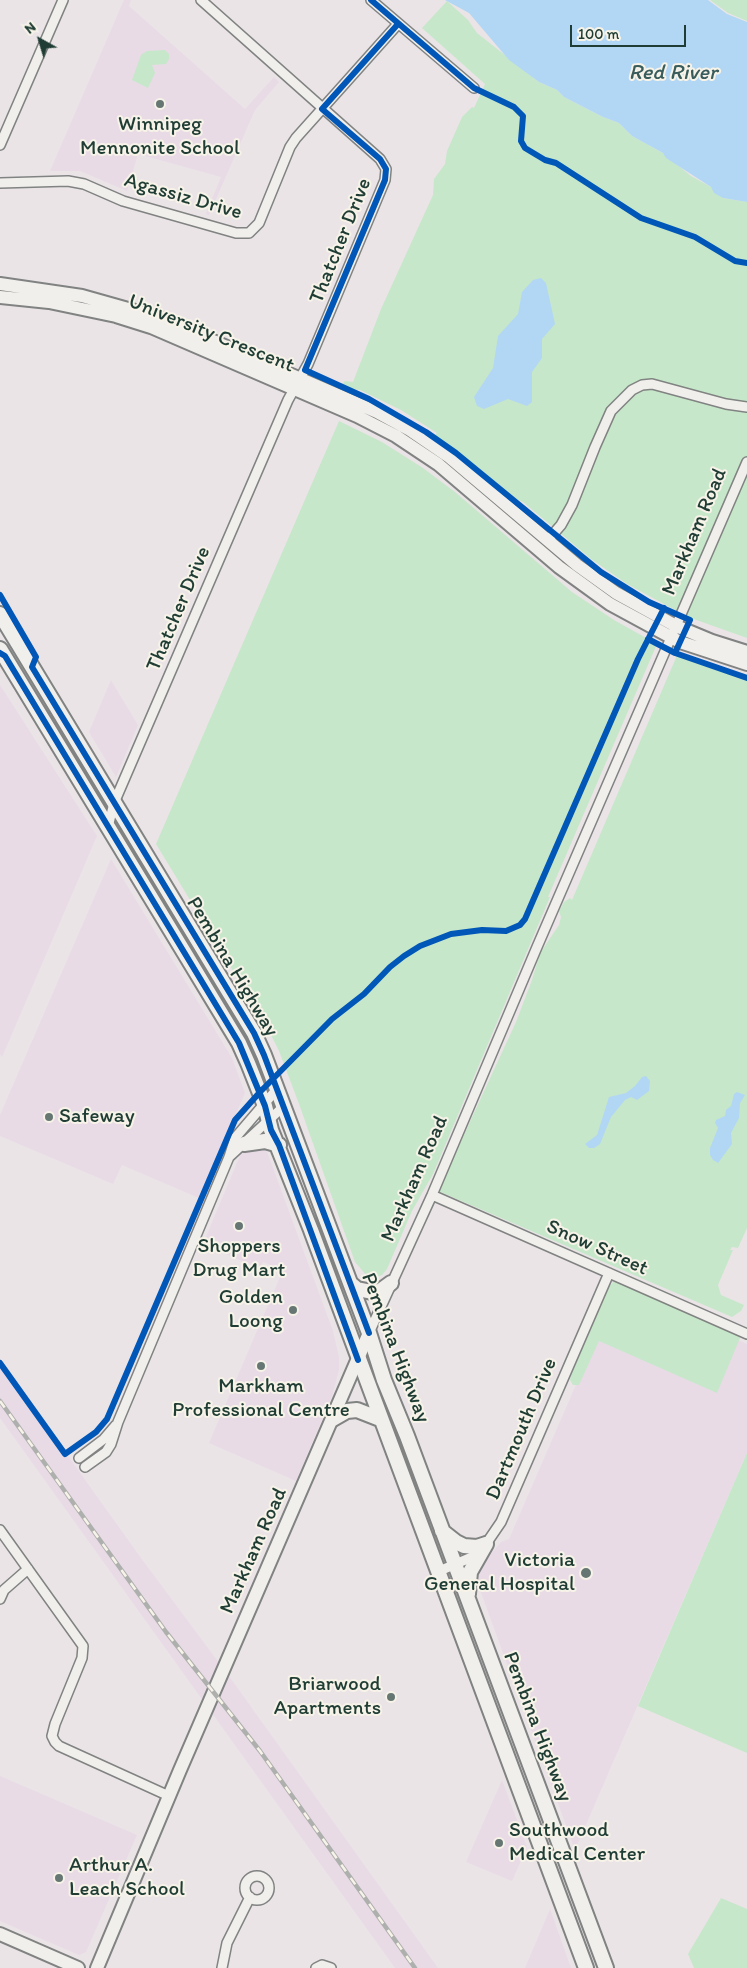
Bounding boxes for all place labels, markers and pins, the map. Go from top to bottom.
marker: Winnipeg Mennonite School [154,98,166,110]
place label: Winnipeg Mennonite School [80,112,240,162]
place label: Safeway [59,1104,135,1130]
marker: Safeway [43,1111,55,1123]
marker: Shoppers Drug Mart [233,1220,245,1232]
place label: Shoppers Drug Mart [193,1234,285,1284]
place label: Golden Loong [219,1285,283,1335]
marker: Golden Loong [287,1304,299,1316]
marker: Markham Professional Centre [255,1360,267,1372]
place label: Markham Professional Centre [172,1374,350,1424]
place label: Victoria General Hospital [424,1548,575,1598]
marker: Victoria General Hospital [579,1566,593,1580]
place label: Briarwood Apartments [274,1672,381,1722]
marker: Briarwood Apartments [385,1691,397,1703]
place label: Southwood Medical Center [509,1818,645,1868]
marker: Southwood Medical Center [493,1837,505,1849]
place label: Arthur A. Leach School [69,1853,185,1903]
marker: Arthur A. Leach School [53,1872,65,1884]

